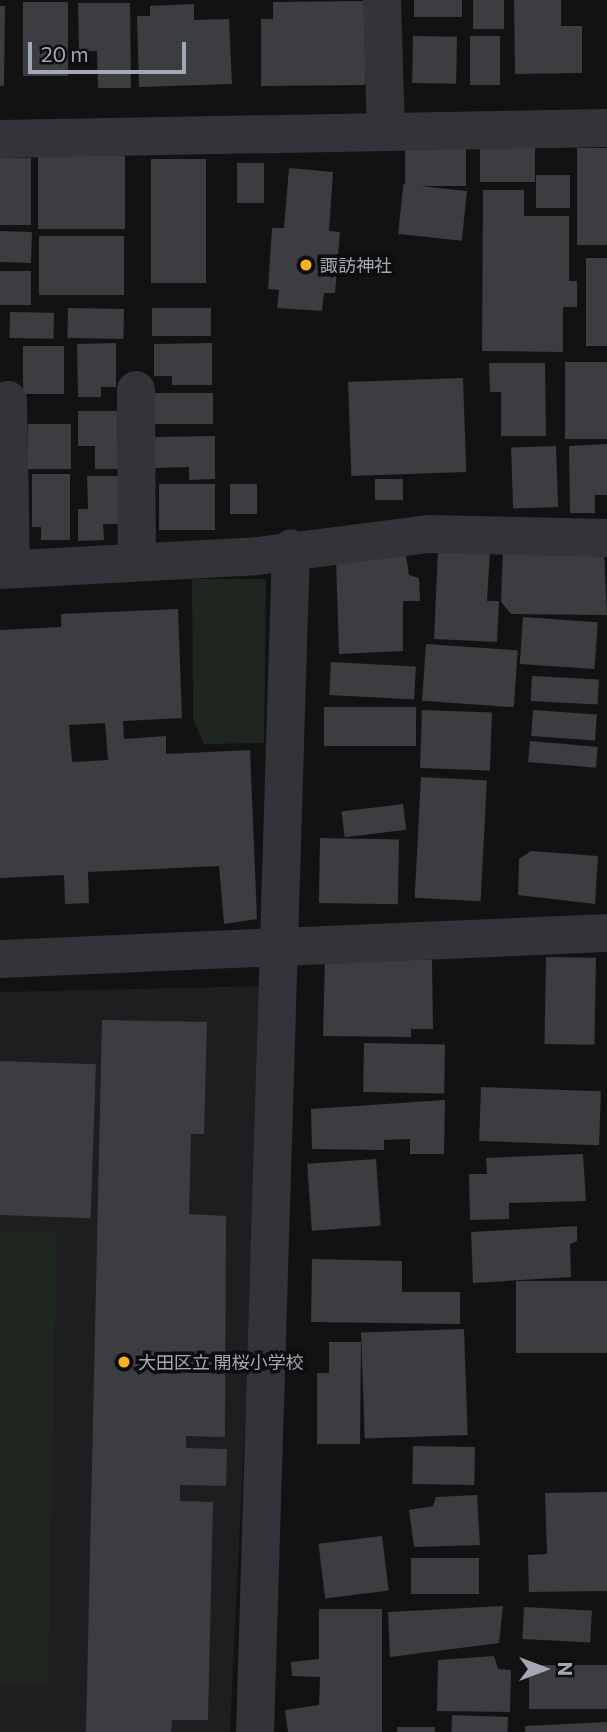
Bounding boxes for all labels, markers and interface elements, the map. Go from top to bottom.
scale bar [32,28,189,72]
text: 20 m [41,41,89,66]
place label: 諏訪神社 [320,254,392,276]
marker: 諏訪神社 [298,257,314,273]
place label: 大田区立 開桜小学校 [138,1351,303,1373]
marker: 大田区立 開桜小学校 [116,1354,132,1370]
north arrow [509,1634,579,1704]
text: N [554,1662,577,1676]

